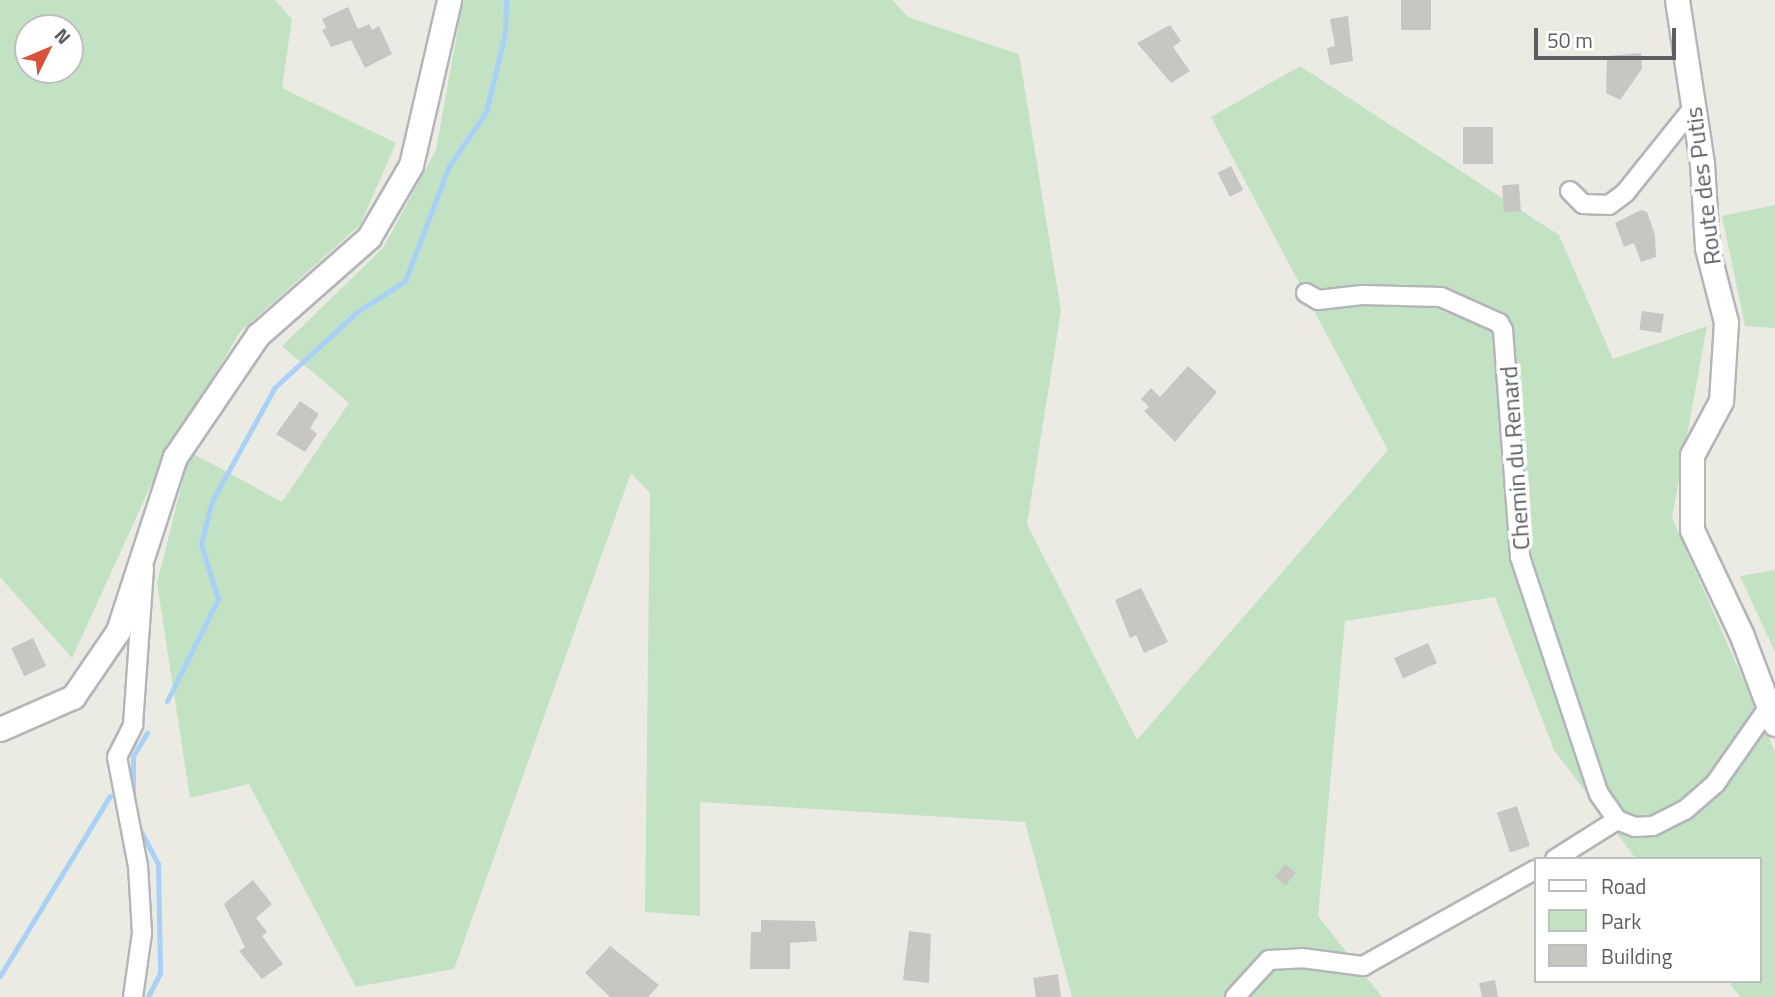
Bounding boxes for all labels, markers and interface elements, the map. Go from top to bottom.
north arrow [14,14,84,84]
scale bar [1537,14,1679,58]
text: N [48,21,78,50]
text: 50 m [1547,24,1593,56]
street label: Route des Putis [1679,105,1727,267]
street label: Chemin du Renard [1494,365,1536,551]
legend [1534,857,1761,983]
text: Road [1601,870,1646,902]
text: Park [1601,905,1641,937]
text: Building [1601,940,1672,972]

